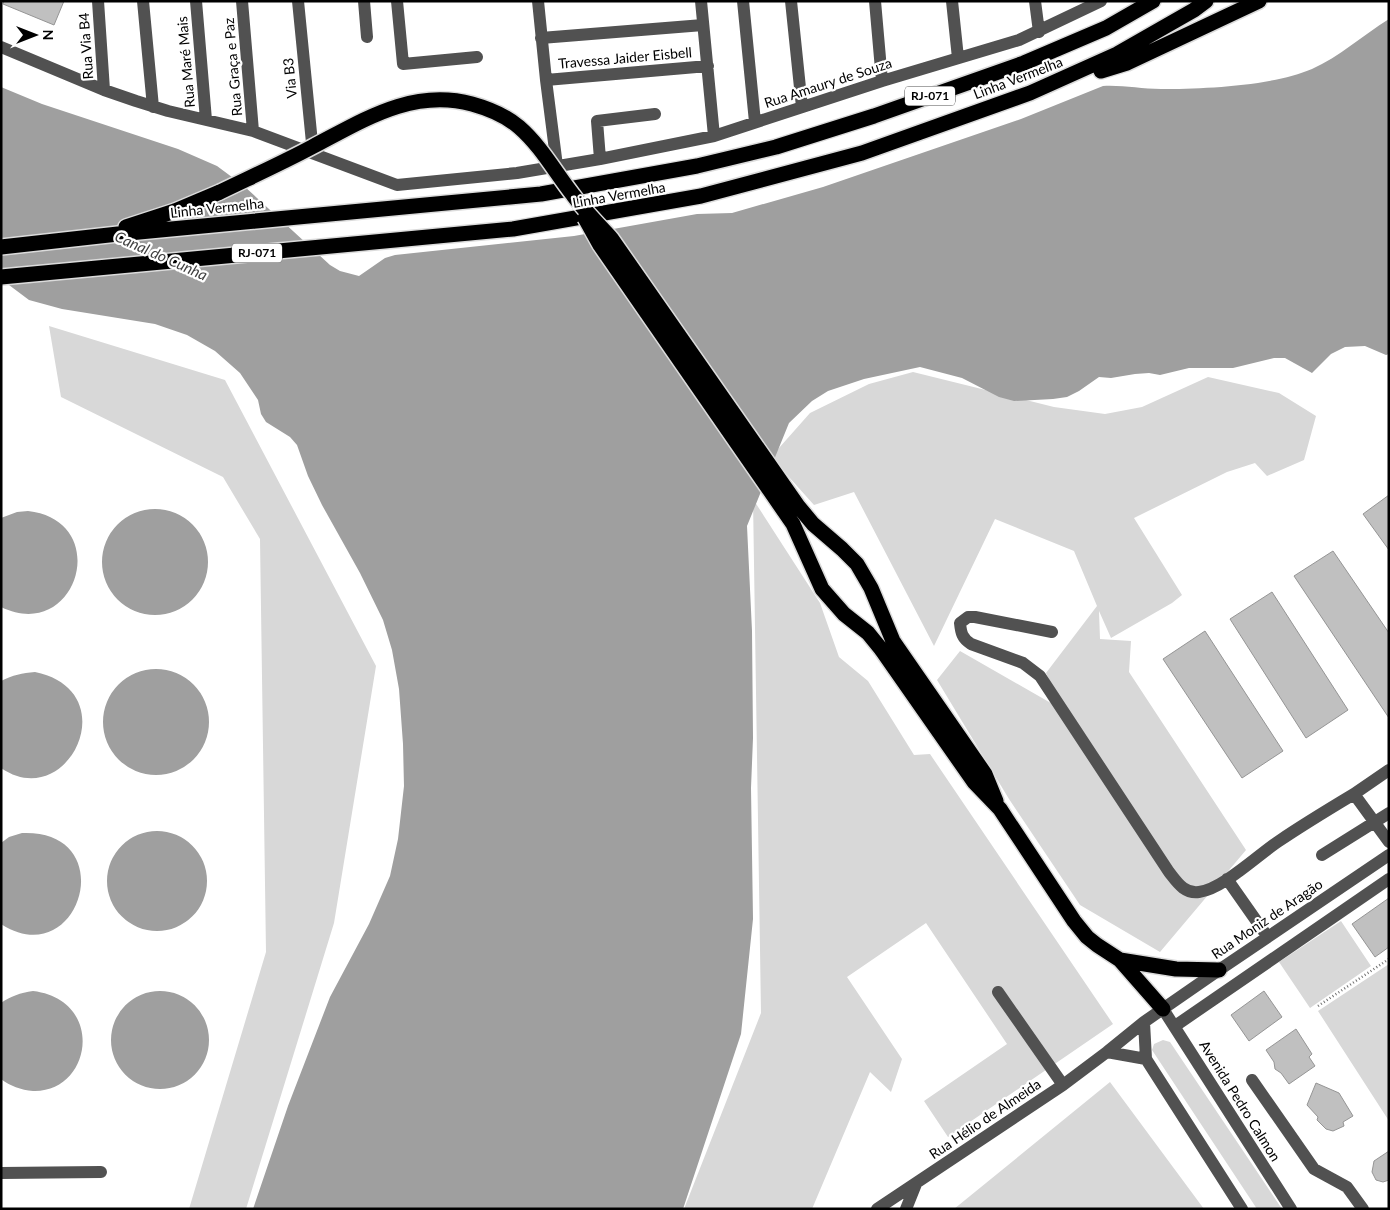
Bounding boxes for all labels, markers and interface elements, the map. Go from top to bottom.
north arrow [10,10,60,60]
street label: Rua Via B4 [75,12,96,80]
street label: Rua Maré Mais [173,16,198,108]
street label: Rua Graça e Paz [220,17,245,117]
text: N [40,30,57,40]
street label: Travessa Jaider Eisbell [557,43,692,72]
street label: Linha Vermelha [971,53,1065,102]
street label: Rua Amaury de Souza [762,54,894,111]
street label: Via B3 [279,57,300,99]
road number: RJ-071 [905,86,955,105]
street label: Linha Vermelha [571,178,667,211]
street label: Linha Vermelha [169,194,265,221]
water label: Canal do Cunha [112,227,211,284]
road number: RJ-071 [232,244,282,262]
street label: Rua Moniz de Aragão [1208,875,1326,962]
street label: Avenida Pedro Calmon [1196,1037,1285,1164]
street label: Rua Hélio de Almeida [926,1075,1044,1162]

